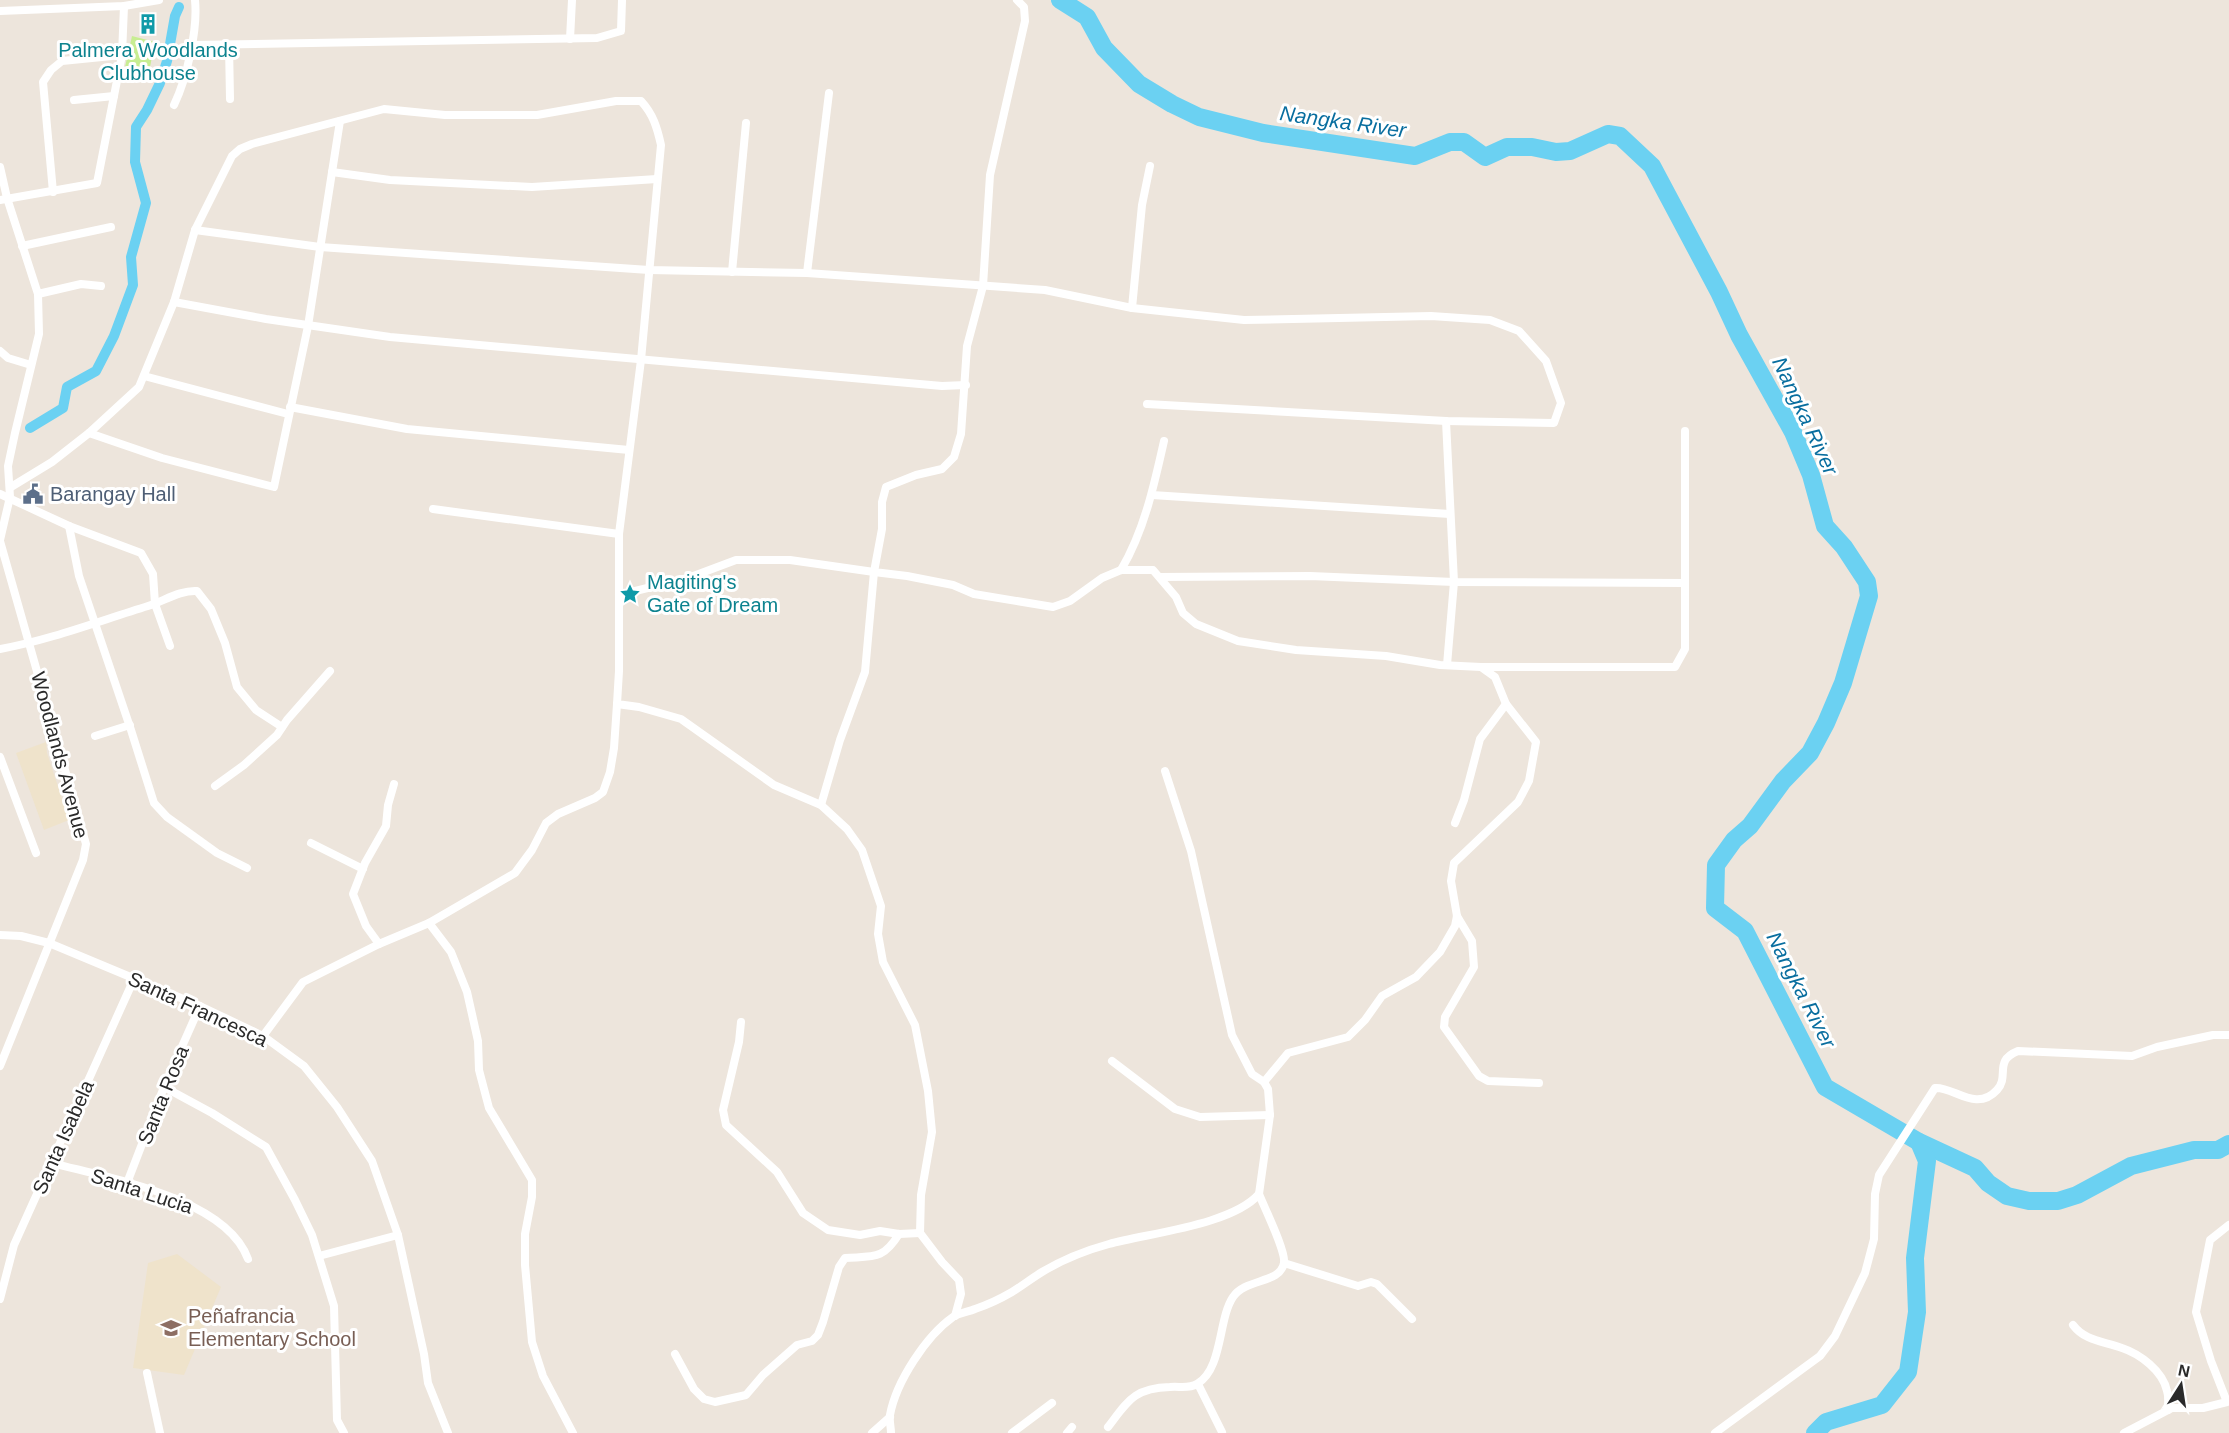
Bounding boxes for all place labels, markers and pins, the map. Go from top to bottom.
building icon: Palmera Woodlands Clubhouse [136,12,160,36]
place label: Palmera Woodlands Clubhouse [58,39,238,84]
public building icon: Barangay Hall [21,482,45,506]
place label: Barangay Hall [50,483,176,505]
place label: Magiting's Gate of Dream [647,571,778,616]
place icon: Magiting's Gate of Dream [618,582,642,606]
place label: Peñafrancia Elementary School [188,1305,356,1350]
school or university icon: Peñafrancia Elementary School [159,1316,183,1340]

